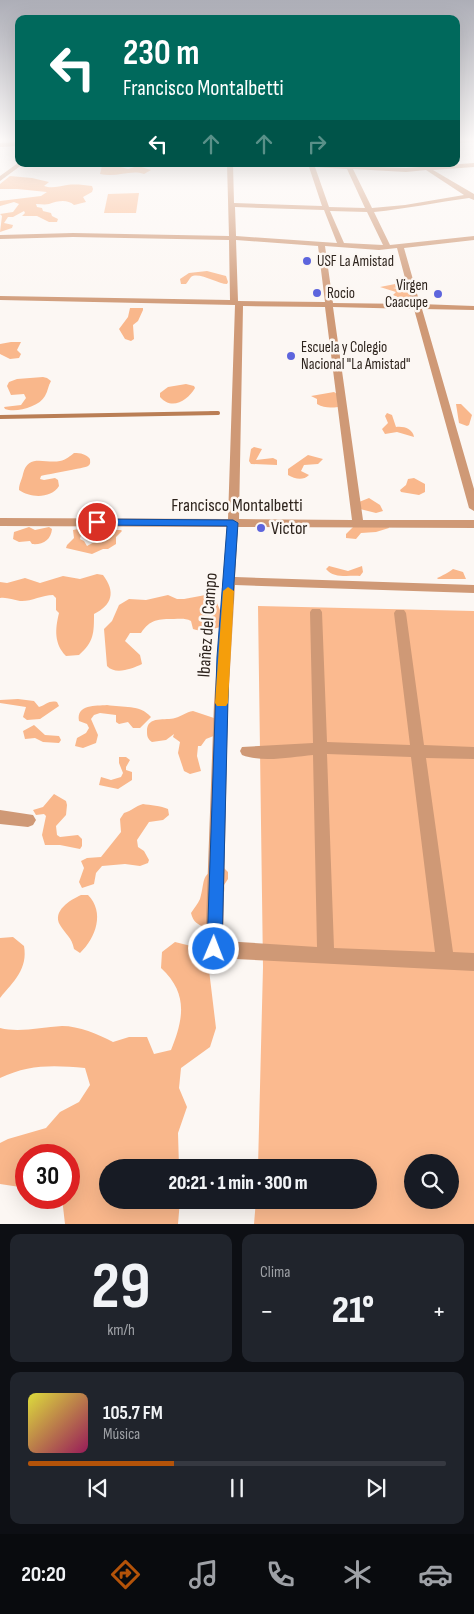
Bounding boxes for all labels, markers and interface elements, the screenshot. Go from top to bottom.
text: 230 m [123,32,199,75]
icon: left [40,35,105,100]
text: Francisco Montalbetti [123,75,284,102]
icon: left [144,130,172,158]
icon: ahead [197,130,225,158]
icon: ahead [250,130,278,158]
icon: right [303,130,331,158]
place label: USF La Amistad [317,252,394,271]
marker: USF La Amistad [301,255,313,267]
place label: Virgen Caacupe [385,276,428,312]
place label: Rocio [327,284,355,303]
marker: Rocio [311,287,323,299]
marker: Virgen Caacupe [432,288,444,300]
place label: Escuela y Colegio Nacional "La Amistad" [301,338,410,374]
marker: Escuela y Colegio Nacional "La Amistad" [285,350,297,362]
street label: Francisco Montalbetti [171,495,303,516]
pin [76,501,118,543]
icon: arrive [83,508,111,536]
place label: Victor [271,518,308,539]
marker: Victor [255,522,267,534]
street label: Ibañez del Campo [193,572,222,678]
position arrow [187,922,239,974]
speed limit sign: 30 [15,1144,80,1209]
map controls [404,1154,459,1209]
button: search [404,1154,459,1209]
text: 20:21 · 1 min · 300 m [168,1172,308,1195]
text: 29 [91,1249,151,1327]
text: Clima [260,1263,290,1282]
text: 21° [332,1288,374,1333]
text: − [260,1295,274,1328]
text: + [432,1295,446,1328]
text: km/h [107,1321,135,1340]
text: 105.7 FM [103,1402,163,1425]
text: Música [103,1425,140,1444]
icon: previous [84,1474,112,1502]
icon: pause [223,1474,251,1502]
icon: next [362,1474,390,1502]
icon: directions [108,1557,143,1592]
icon: music [186,1557,221,1592]
icon: phone [263,1557,298,1592]
icon: climate [340,1557,375,1592]
icon: car [418,1557,453,1592]
text: 20:20 [21,1561,66,1588]

